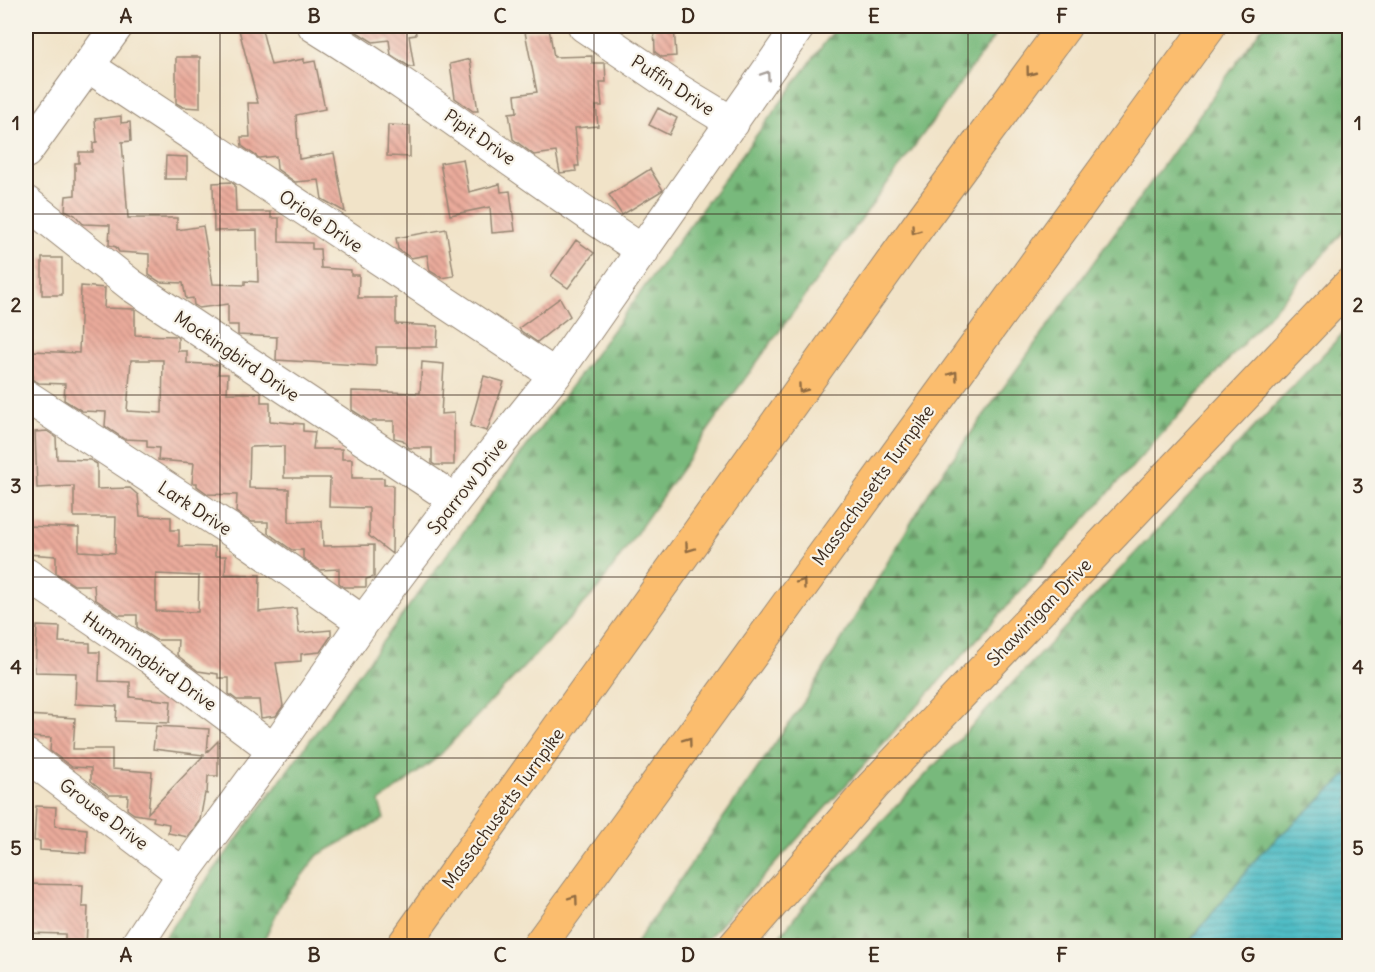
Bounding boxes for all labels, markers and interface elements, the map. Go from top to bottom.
text: A [120,3,133,28]
text: B [307,3,321,28]
text: C [493,3,507,28]
text: D [681,3,695,28]
text: E [868,3,880,28]
text: F [1056,3,1068,28]
text: G [1241,3,1255,28]
street label: Puffin Drive [627,50,719,120]
one-way arrow [1026,65,1037,76]
one-way arrow [759,71,770,82]
street label: Pipit Drive [440,104,520,170]
text: 1 [12,110,20,135]
text: 1 [1354,110,1362,135]
street label: Oriole Drive [275,185,367,257]
one-way arrow [911,223,922,234]
text: 2 [11,292,22,317]
text: 2 [1353,292,1364,317]
street label: Mockingbird Drive [170,306,304,406]
one-way arrow [947,370,958,381]
one-way arrow [798,382,809,393]
street label: Massachusetts Turnpike [807,400,939,570]
street label: Sparrow Drive [422,433,512,539]
text: 3 [10,473,22,498]
text: 3 [1352,473,1364,498]
street label: Lark Drive [154,476,236,540]
one-way arrow [685,541,696,552]
street label: Shawinigan Drive [982,553,1096,671]
one-way arrow [795,579,806,590]
street label: Hummingbird Drive [79,606,221,716]
text: 4 [10,654,22,679]
text: 4 [1352,654,1364,679]
street label: Massachusetts Turnpike [437,723,569,893]
one-way arrow [681,737,692,748]
street label: Grouse Drive [55,773,153,855]
text: 5 [10,835,22,860]
text: 5 [1352,835,1364,860]
one-way arrow [566,895,577,906]
text: A [120,942,133,967]
text: B [307,942,321,967]
text: C [493,942,507,967]
text: D [681,942,695,967]
text: E [868,942,880,967]
text: F [1056,942,1068,967]
text: G [1241,942,1255,967]

